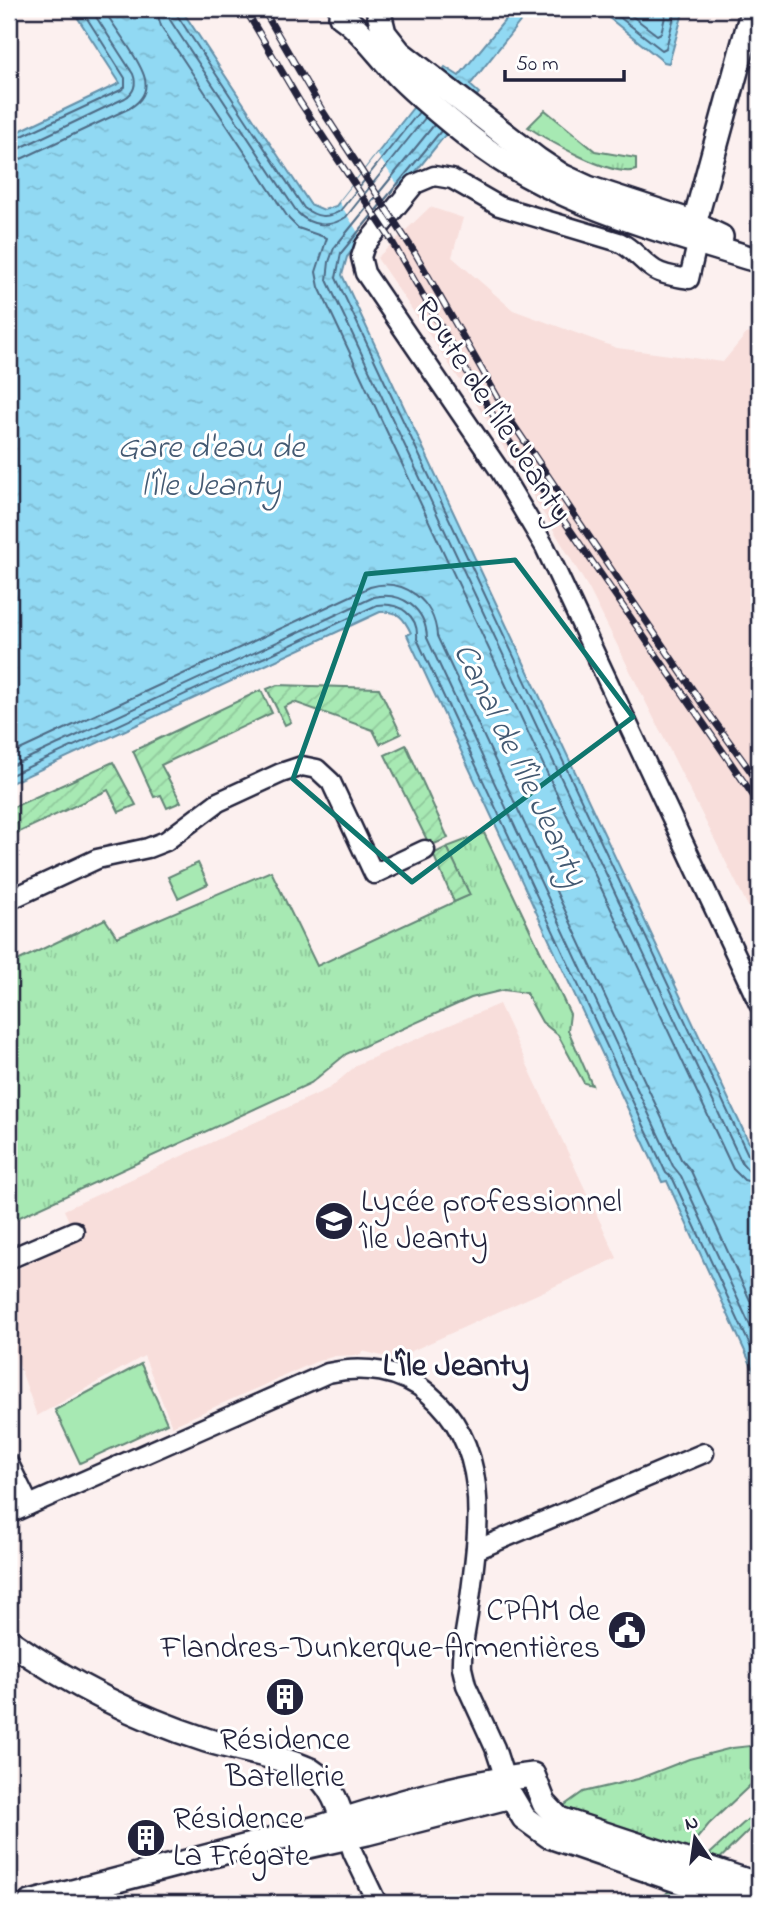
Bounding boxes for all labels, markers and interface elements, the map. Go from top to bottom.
scale bar [505,38,624,82]
text: 50 m [516,50,559,80]
street label: Route de l'Île Jeanty [401,289,583,533]
water label: Gare d'eau de l'Île Jeanty [118,425,306,511]
water label: Canal de l'Île Jeanty [439,635,599,895]
place label: Lycée professionnel Île Jeanty [358,1180,622,1264]
school or university icon: Lycée professionnel Île Jeanty [313,1200,355,1242]
district label: L'Île Jeanty [383,1343,529,1392]
place label: CPAM de Flandres-Dunkerque-Armentières [160,1589,601,1673]
public building icon: CPAM de Flandres-Dunkerque-Armentières [606,1609,648,1651]
building icon: Résidence Batellerie [264,1676,306,1718]
place label: Résidence Batellerie [220,1718,351,1802]
place label: Résidence La Frégate [173,1797,310,1881]
north arrow [660,1804,730,1874]
text: N [682,1809,701,1838]
building icon: Résidence La Frégate [125,1817,167,1859]

